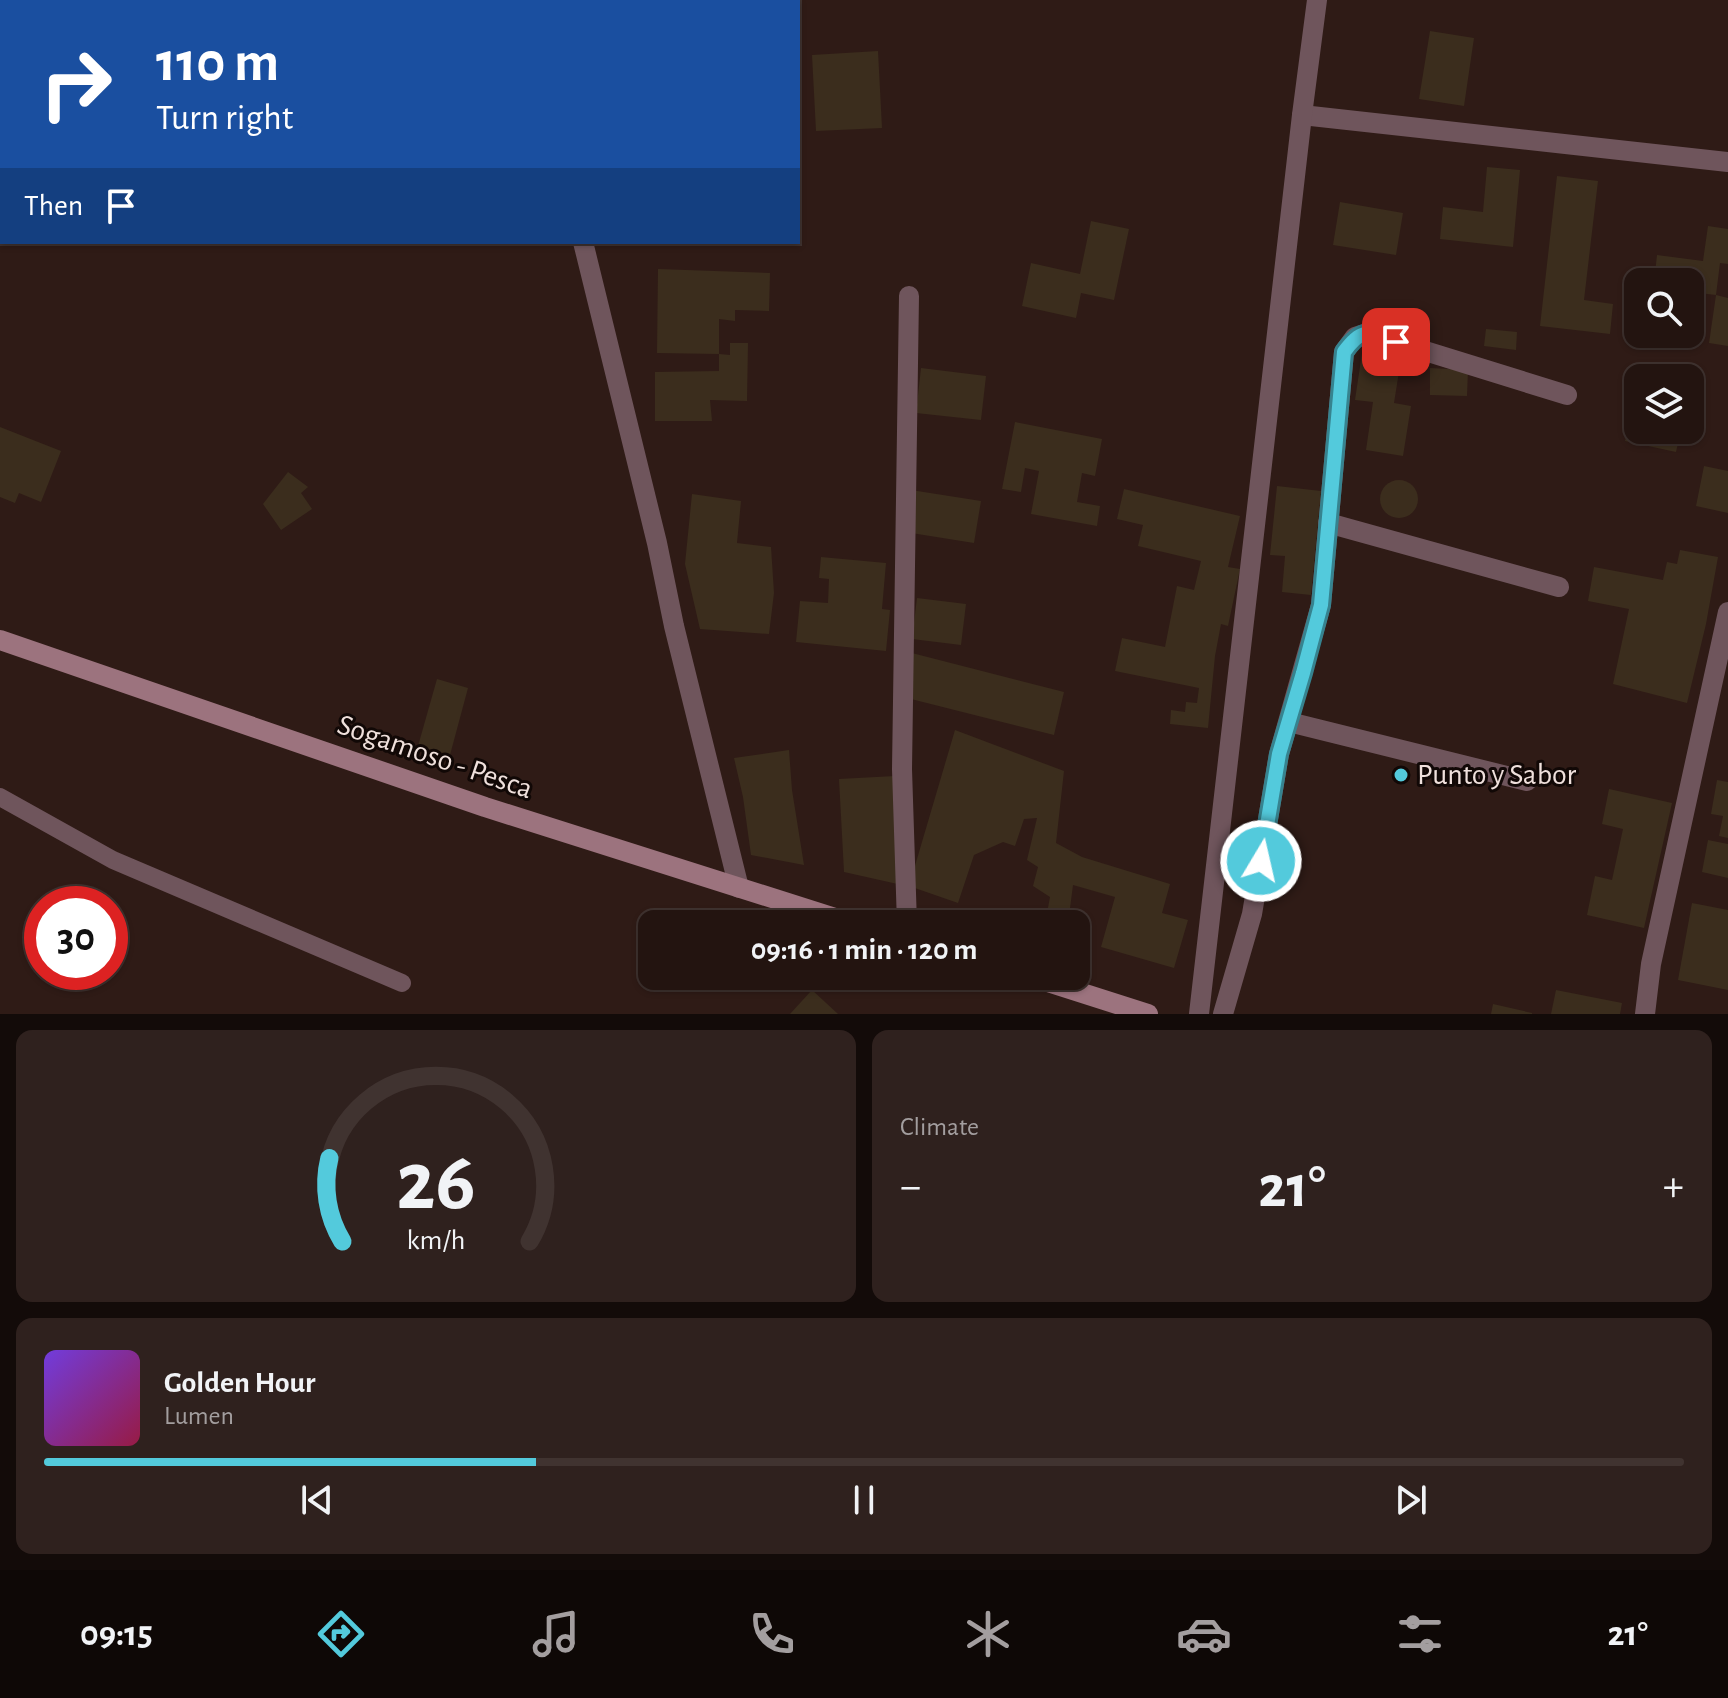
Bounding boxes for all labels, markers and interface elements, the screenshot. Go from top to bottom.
icon: right [24,32,128,136]
text: 110 m [156,35,279,91]
text: Turn right [156,100,293,136]
icon: arrive [99,184,143,228]
text: Then [24,191,83,221]
map controls [1624,268,1704,444]
button: search [1624,268,1704,348]
pin [1362,308,1430,376]
icon: arrive [1374,320,1418,364]
button: layers [1624,364,1704,444]
street label: Sogamoso - Pesca [334,710,536,804]
place label: Punto y Sabor [1417,760,1577,790]
marker: Punto y Sabor [1392,766,1410,784]
position arrow [1219,819,1303,903]
speed limit sign: 30 [24,886,128,990]
text: 09:16 · 1 min · 120 m [751,935,977,965]
text: Climate [900,1114,979,1140]
text: 26 [396,1141,476,1225]
text: 21° [1258,1158,1326,1218]
text: − [900,1165,921,1209]
text: + [1663,1165,1684,1209]
text: km/h [407,1226,465,1255]
text: Golden Hour [164,1368,316,1398]
text: Lumen [164,1403,234,1429]
icon: previous [295,1478,339,1522]
icon: pause [842,1478,886,1522]
icon: next [1389,1478,1433,1522]
icon: directions [313,1606,369,1662]
icon: music [528,1606,584,1662]
icon: phone [744,1606,800,1662]
icon: climate [960,1606,1016,1662]
icon: car [1176,1606,1232,1662]
icon: filters [1392,1606,1448,1662]
text: 09:15 [80,1616,153,1652]
text: 21° [1608,1616,1648,1652]

